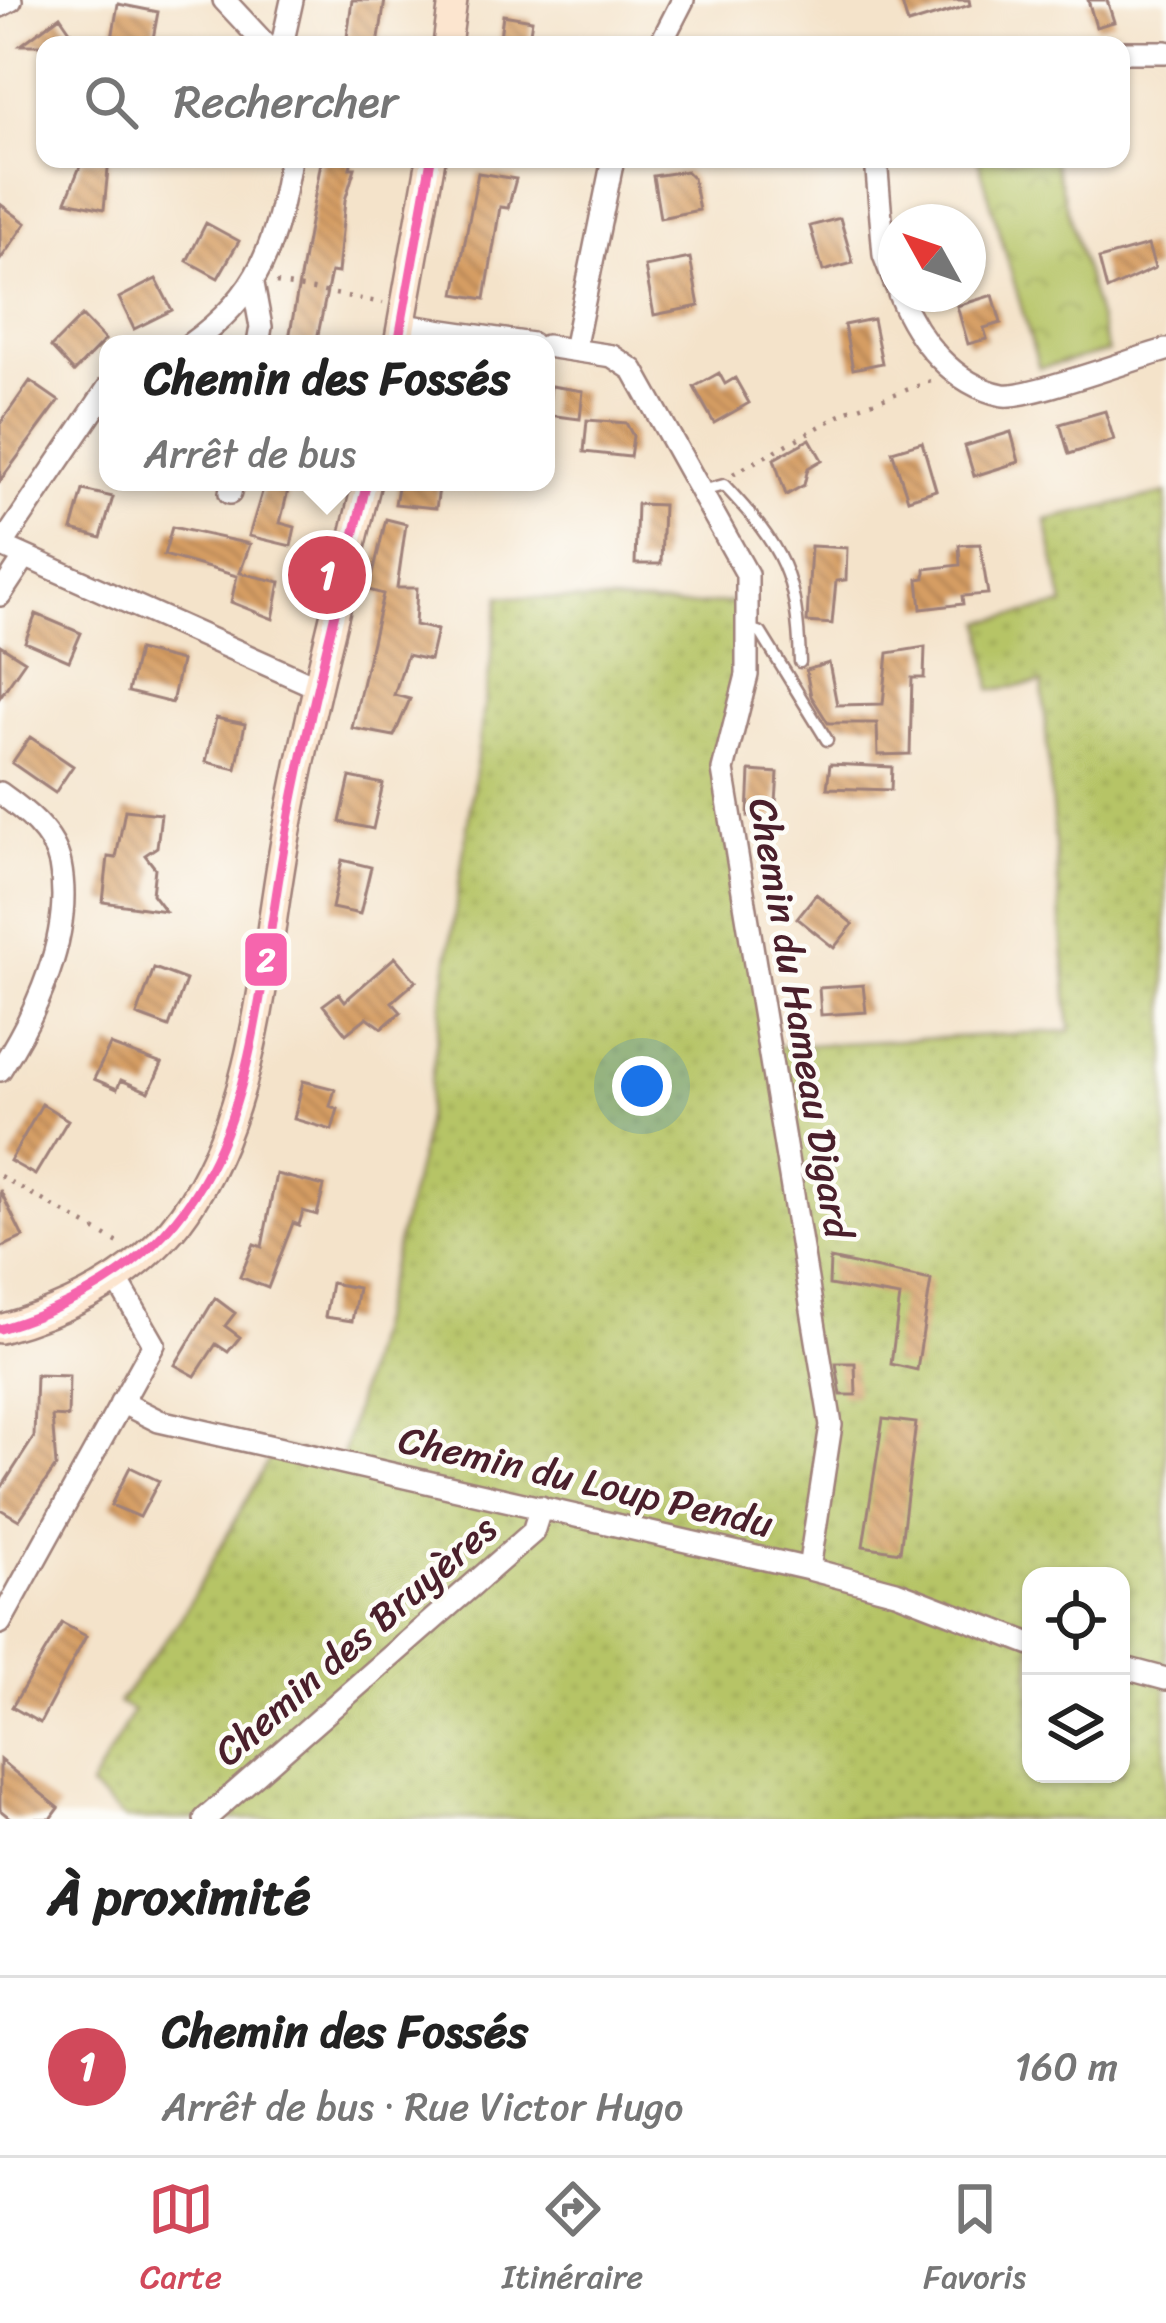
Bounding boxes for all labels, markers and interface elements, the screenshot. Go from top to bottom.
search box [36,36,1130,168]
text: Rechercher [174,62,398,142]
icon: search [78,69,144,135]
north arrow [878,204,986,312]
popup [99,335,555,491]
text: Chemin des Fossés [144,339,510,419]
text: Arrêt de bus [144,419,356,488]
pin: 1 [288,530,366,620]
street label: Chemin du Hameau Digard [728,792,874,1246]
line badge: 2 [243,931,289,988]
text: 2 [256,931,276,989]
your location [612,1056,672,1116]
street label: Chemin du Loup Pendu [392,1404,780,1558]
street label: Chemin des Bruyères [197,1496,513,1784]
map controls [1022,1567,1130,1783]
button: locate [1022,1567,1130,1675]
button: layers [1022,1675,1130,1783]
text: À proximité [48,1852,310,1942]
text: Chemin des Fossés [162,1992,528,2072]
text: 1 [79,2032,95,2101]
text: 160 m [1014,2032,1118,2101]
text: Arrêt de bus · Rue Victor Hugo [162,2072,683,2141]
tab: Carte [140,2176,222,2306]
tab: Itinéraire [502,2176,643,2306]
tab: Favoris [923,2176,1026,2306]

